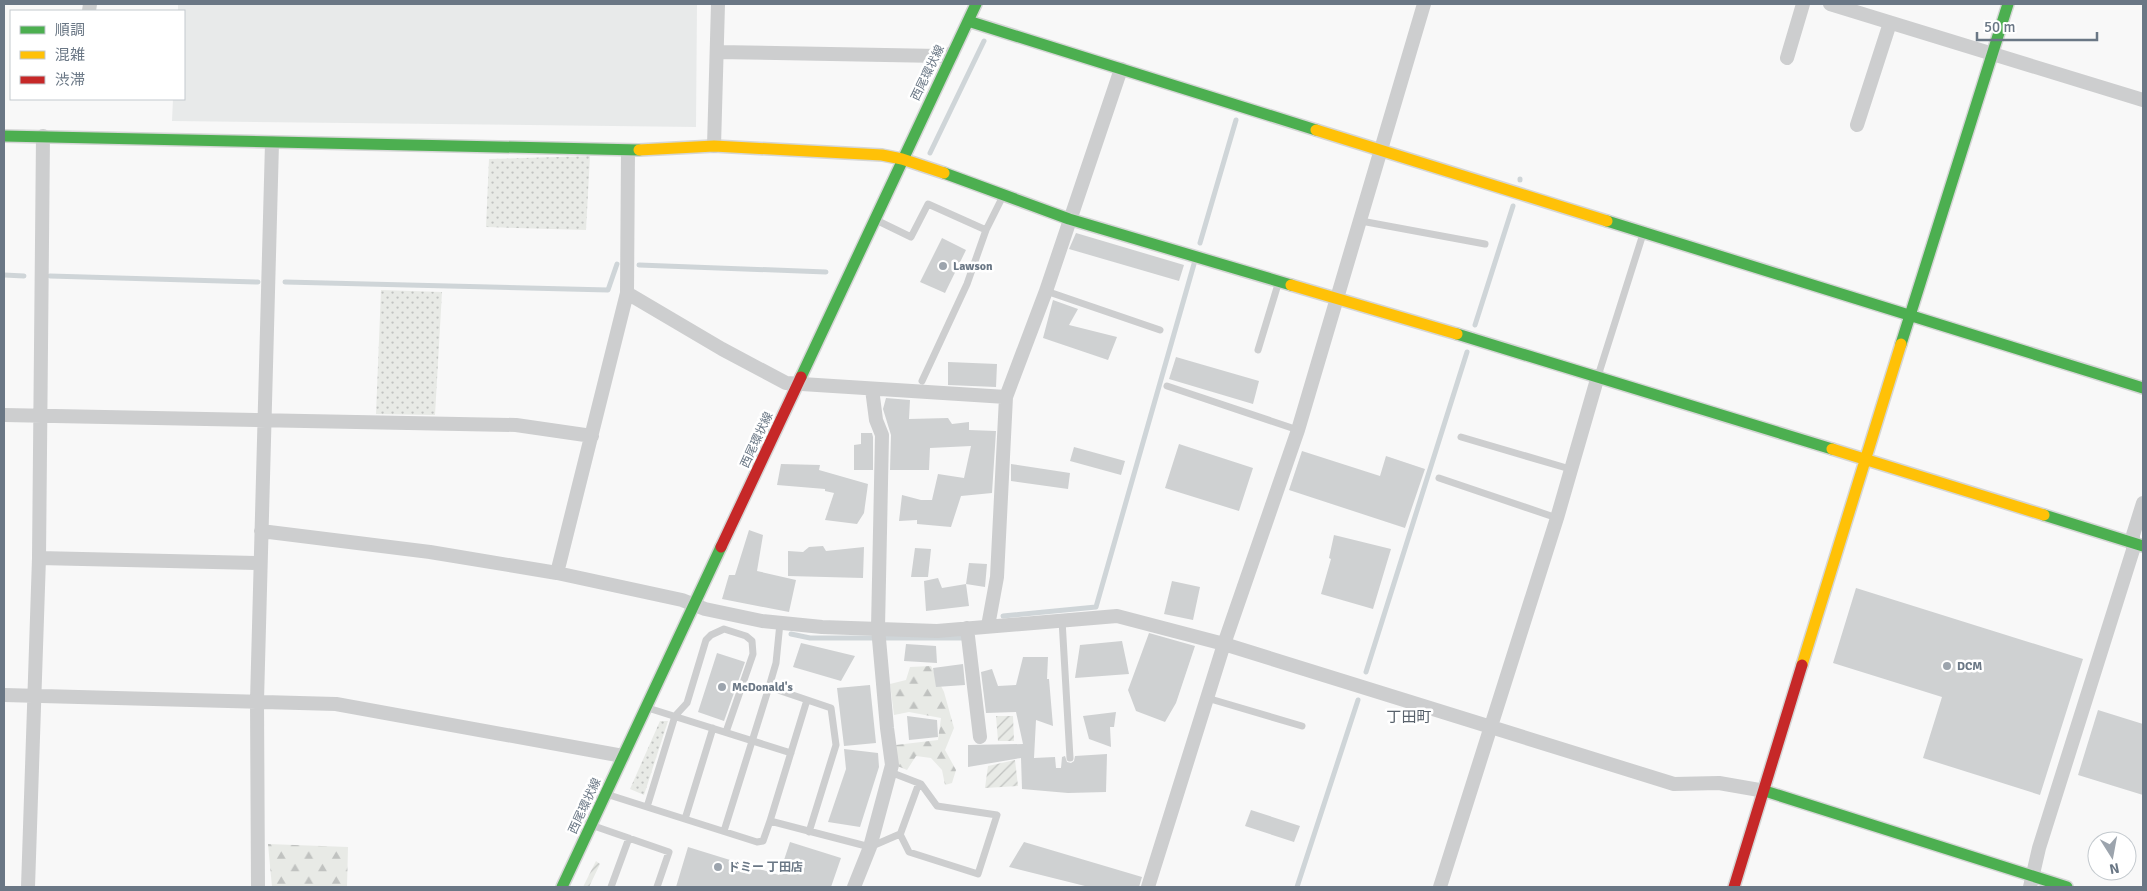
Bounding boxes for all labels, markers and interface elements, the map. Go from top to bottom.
legend [10,10,185,100]
scale bar [1977,10,2097,42]
text: 50 m [1984,18,2015,36]
text: 順調 [55,21,85,39]
street label: 西尾環状線 [908,43,948,103]
text: 混雑 [55,46,85,64]
text: 渋滞 [55,71,85,89]
place label: Lawson [953,259,993,274]
marker: Lawson [937,260,949,272]
street label: 西尾環状線 [738,410,776,470]
place label: DCM [1957,659,1982,674]
marker: DCM [1941,660,1953,672]
place label: McDonald's [732,680,794,695]
marker: McDonald's [716,681,728,693]
district label: 丁田町 [1386,708,1432,726]
street label: 西尾環状線 [566,776,604,836]
north arrow [2087,831,2137,881]
text: N [2108,859,2121,878]
place label: ドミー 丁田店 [728,860,803,875]
marker: ドミー 丁田店 [712,861,724,873]

